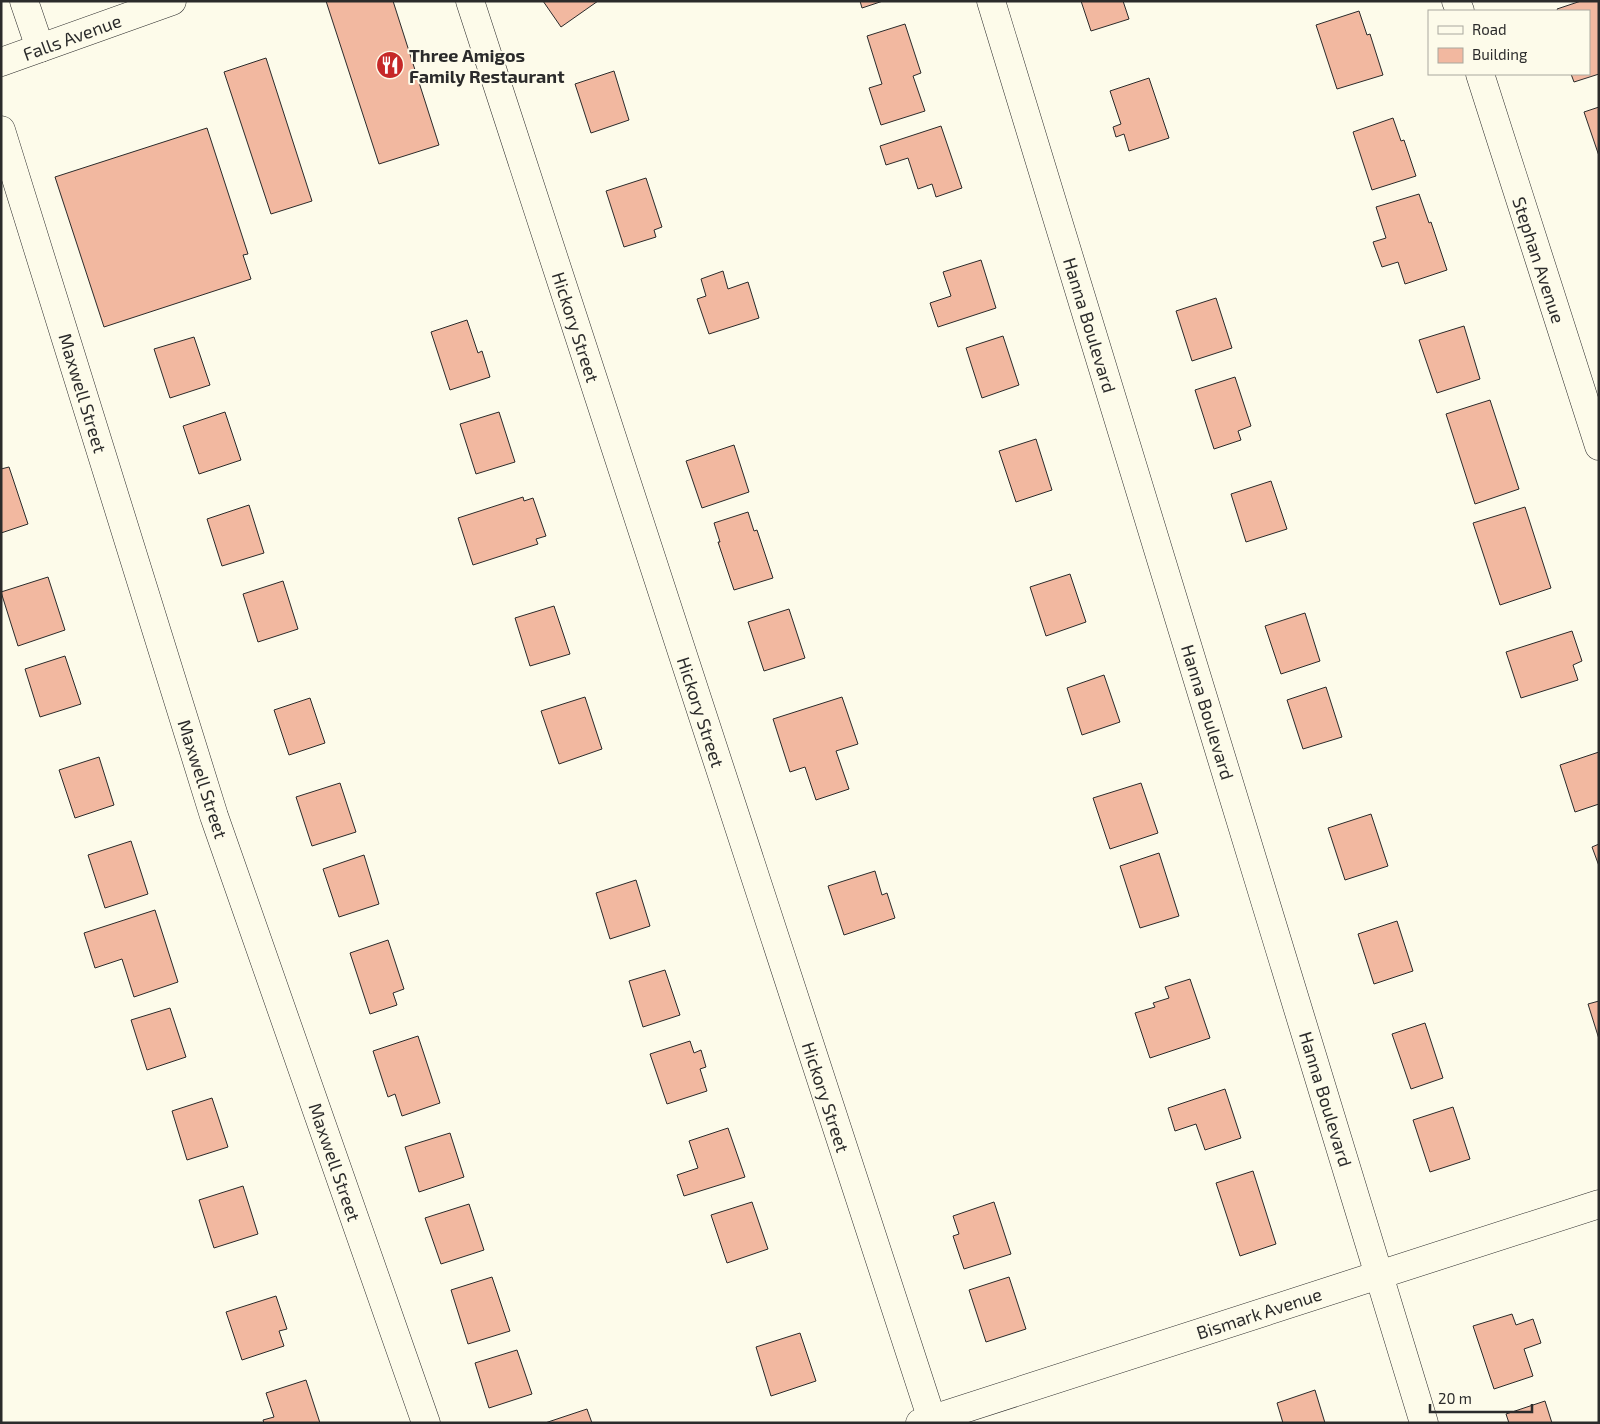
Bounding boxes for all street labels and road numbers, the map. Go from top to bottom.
street label: Falls Avenue [20,9,124,65]
street label: Stephan Avenue [1508,194,1570,326]
street label: Hanna Boulevard [1059,255,1121,395]
street label: Hickory Street [548,269,604,385]
street label: Maxwell Street [54,331,112,456]
street label: Hanna Boulevard [1177,642,1239,782]
street label: Hickory Street [673,654,729,770]
street label: Maxwell Street [173,717,233,841]
street label: Hanna Boulevard [1295,1029,1357,1169]
street label: Hickory Street [798,1039,854,1155]
street label: Maxwell Street [304,1100,366,1224]
street label: Bismark Avenue [1194,1282,1324,1344]

